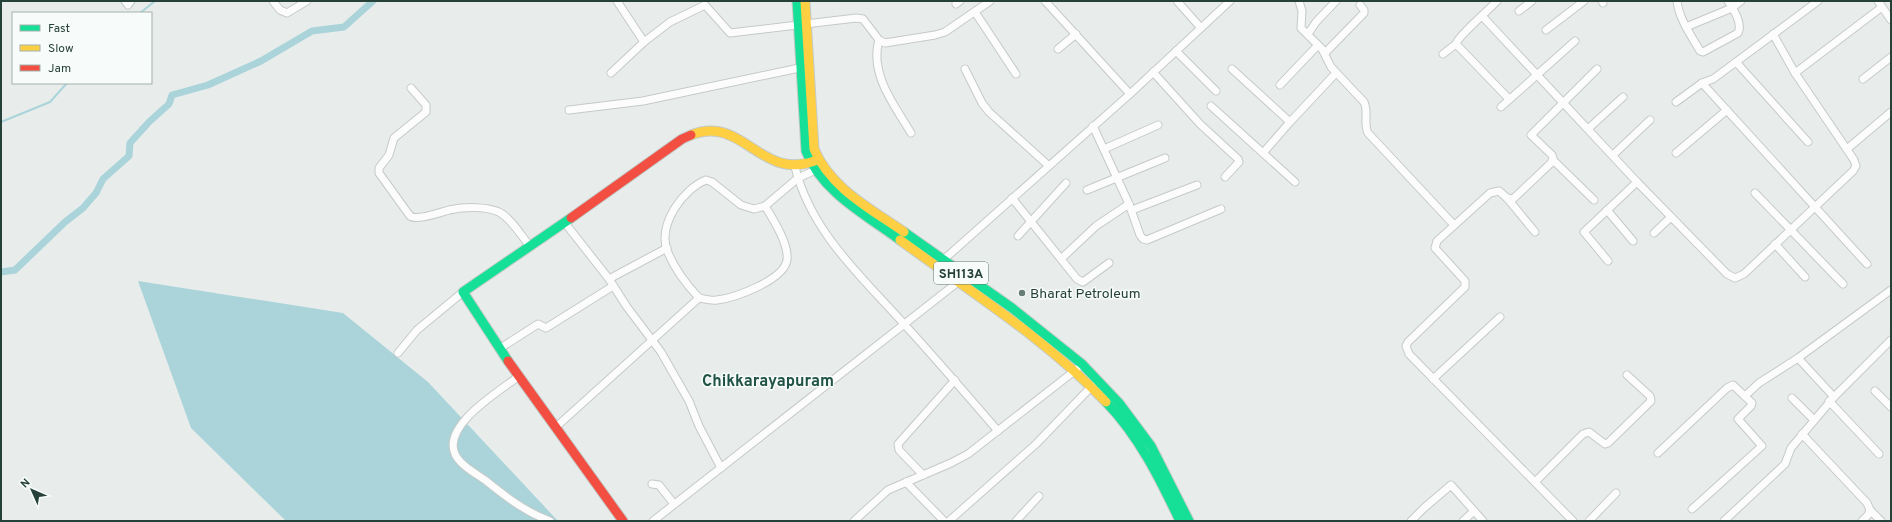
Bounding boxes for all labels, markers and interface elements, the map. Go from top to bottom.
legend [12,12,152,84]
text: Fast [48,21,70,37]
text: Slow [48,41,74,57]
text: Jam [48,61,71,77]
road number: SH113A [934,262,988,284]
place label: Bharat Petroleum [1030,286,1141,303]
marker: Bharat Petroleum [1017,288,1027,298]
district label: Chikkarayapuram [702,372,834,392]
north arrow [12,470,52,510]
text: N [18,476,33,491]

